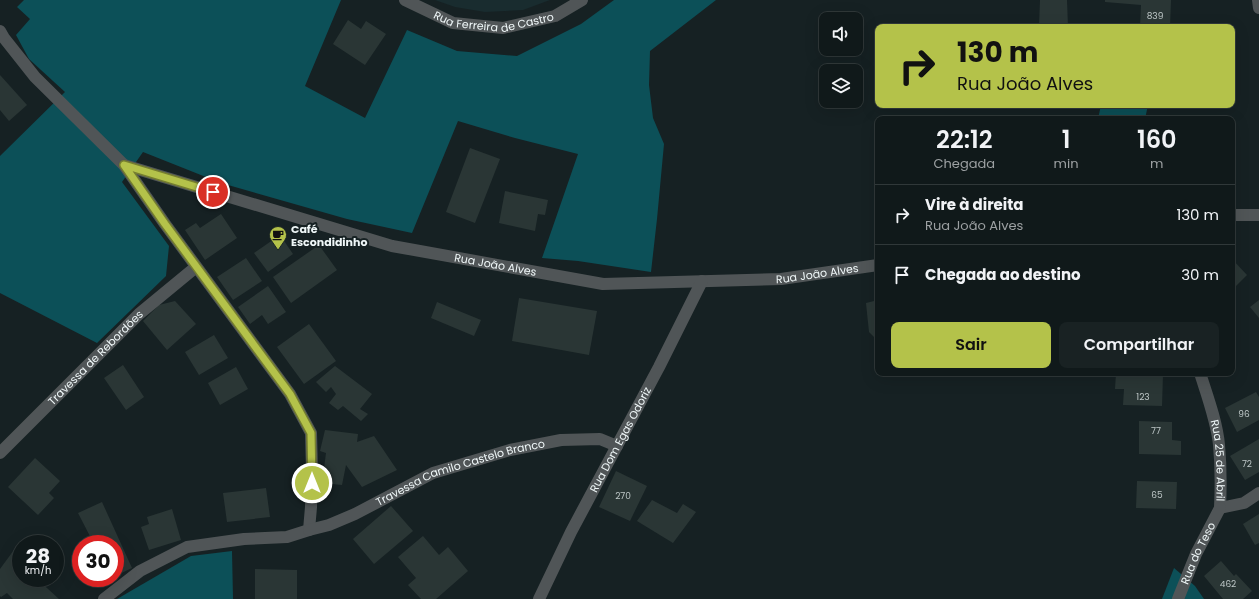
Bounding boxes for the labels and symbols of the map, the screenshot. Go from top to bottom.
street label: Rua Ferreira de Castro [431,7,555,36]
house number: 839 [1147,10,1164,22]
pin [196,175,230,209]
place label: Café Escondidinho [291,221,367,250]
cafe icon: Café Escondidinho [268,225,288,250]
street label: Rua João Alves [453,249,538,280]
street label: Rua João Alves [776,260,860,287]
street label: Travessa de Rebordões [44,306,147,409]
street label: Rua Dom Egas Odoriz [586,384,655,495]
house number: 123 [1136,391,1150,403]
house number: 96 [1238,408,1250,420]
street label: Rua 25 de Abril [1207,418,1229,502]
house number: 77 [1151,425,1161,437]
street label: Travessa Camilo Castelo Branco [373,435,546,510]
house number: 72 [1242,458,1252,470]
position arrow [291,462,333,504]
house number: 65 [1151,489,1163,501]
house number: 270 [615,490,631,502]
street label: Rua do Teso [1177,519,1219,587]
speed limit sign: 30 [72,535,124,587]
house number: 462 [1220,578,1236,590]

